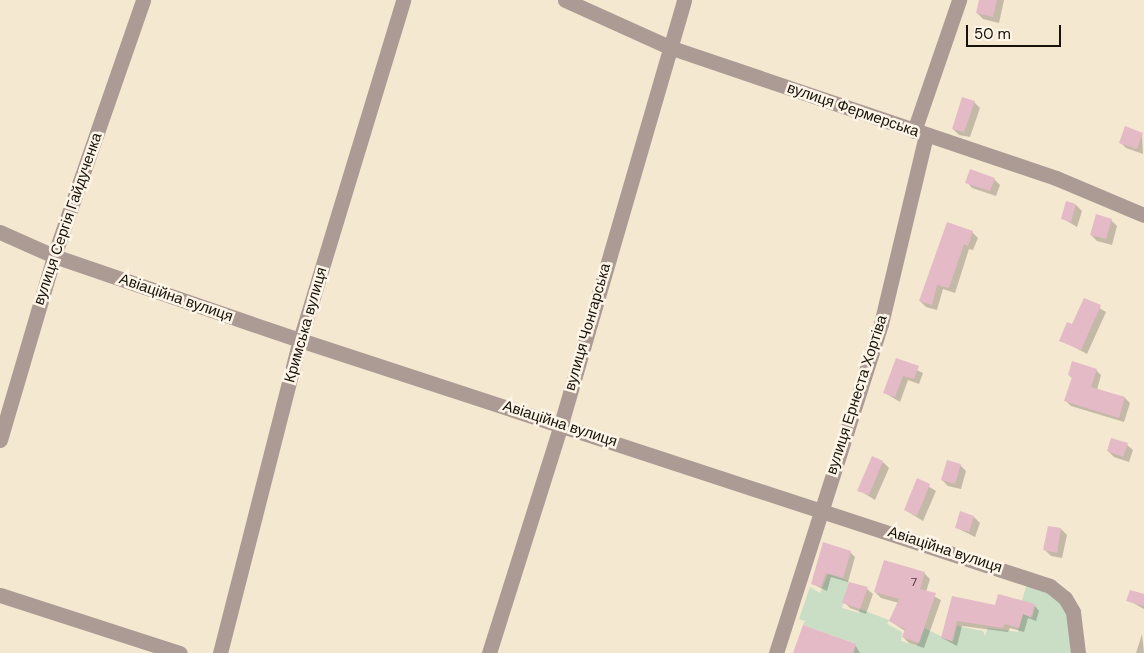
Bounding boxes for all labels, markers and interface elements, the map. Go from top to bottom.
scale bar [969,15,1064,47]
text: 50 m [974,24,1011,44]
street label: вулиця Фермерська [785,79,921,141]
street label: вулиця Сергія Гайдученка [30,130,106,308]
street label: вулиця Чонгарська [561,261,615,393]
street label: Кримська вулиця [281,265,331,385]
street label: Авіаційна вулиця [117,270,235,326]
street label: вулиця Ернеста Хортіва [823,313,891,477]
street label: Авіаційна вулиця [501,397,619,451]
street label: Авіаційна вулиця [886,523,1004,577]
house number: 7 [911,576,917,590]

